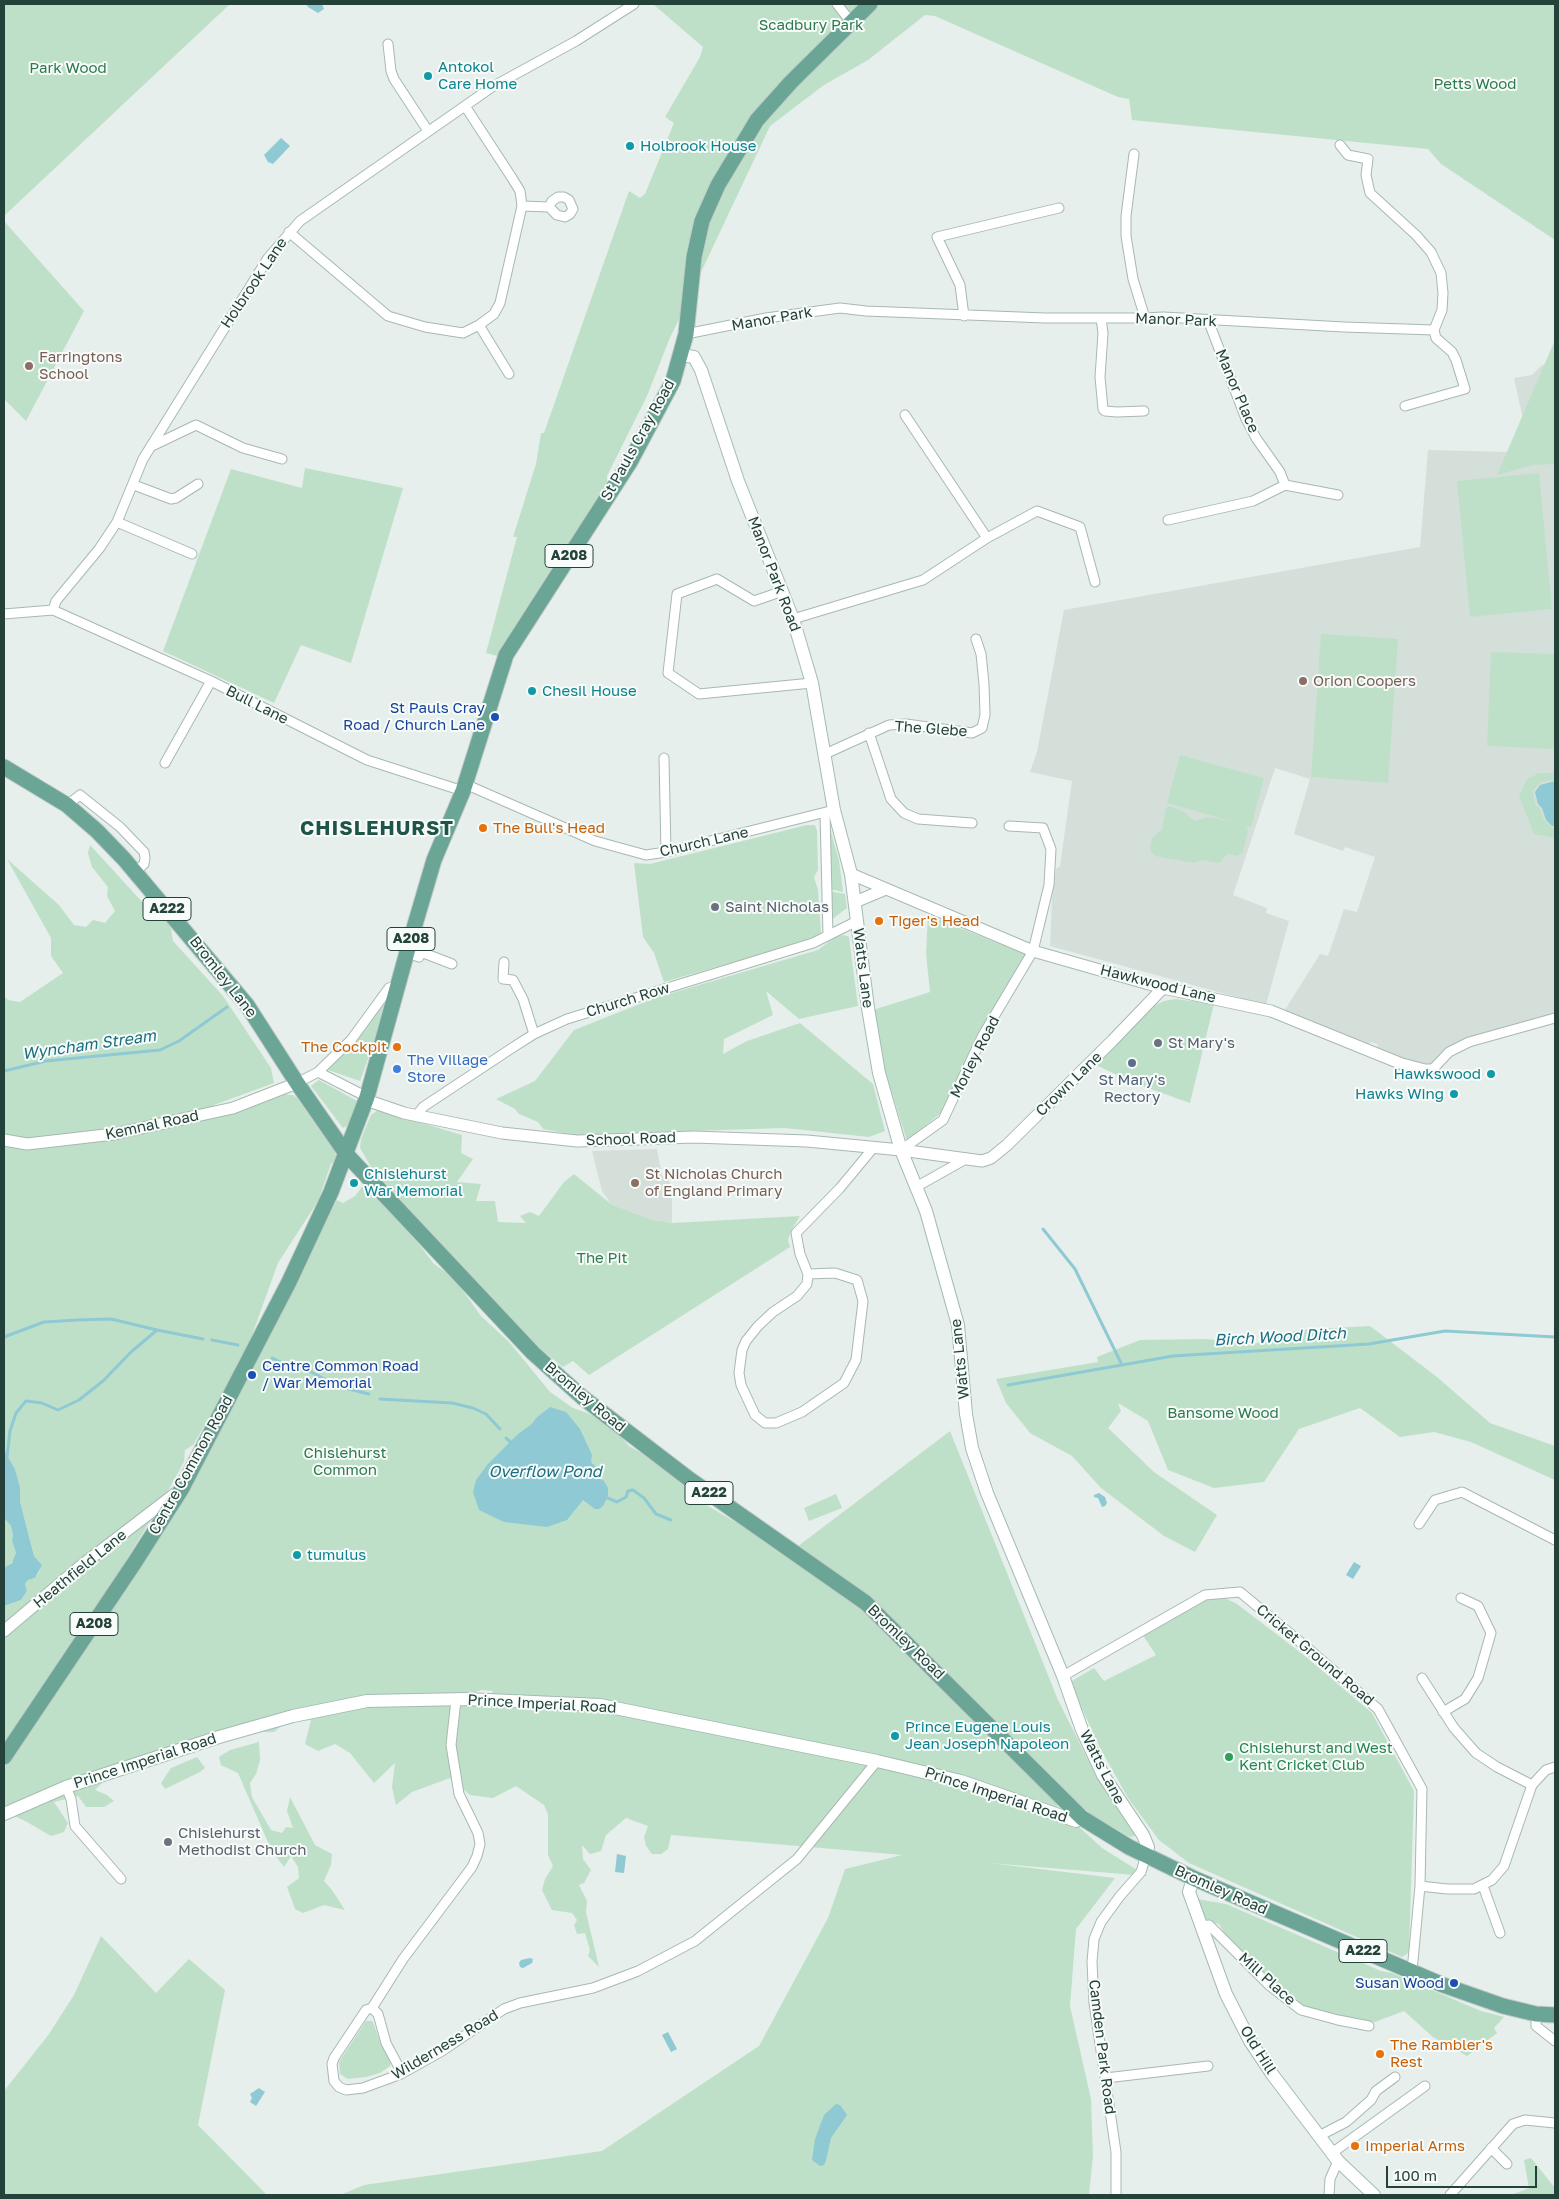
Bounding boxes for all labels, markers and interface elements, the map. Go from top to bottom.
park label: Scadbury Park [759,16,863,34]
place label: Antokol Care Home [438,58,517,93]
park label: Park Wood [29,59,107,77]
marker: Antokol Care Home [422,70,434,82]
park label: Petts Wood [1434,75,1516,93]
place label: Holbrook House [640,137,756,155]
marker: Holbrook House [624,140,636,152]
street label: Holbrook Lane [217,234,291,332]
street label: Manor Park [730,303,814,335]
street label: Manor Park [1135,310,1217,330]
street label: Manor Place [1211,346,1263,436]
place label: Farringtons School [39,348,122,383]
marker: Farringtons School [23,360,35,372]
street label: St Pauls Cray Road [597,376,679,504]
street label: Manor Park Road [744,514,804,634]
road number: A208 [545,544,593,568]
place label: Orion Coopers [1313,672,1416,690]
marker: Orion Coopers [1297,675,1309,687]
street label: Bull Lane [223,682,291,728]
place label: Chesil House [542,682,637,700]
marker: Chesil House [526,685,538,697]
place label: St Pauls Cray Road / Church Lane [343,699,485,734]
marker: St Pauls Cray Road / Church Lane [489,711,501,723]
street label: The Glebe [894,717,968,741]
district label: CHISLEHURST [299,817,455,841]
place label: The Bull's Head [493,819,605,837]
marker: The Bull's Head [477,822,489,834]
street label: Church Lane [658,823,750,861]
road number: A222 [143,898,191,921]
place label: Saint Nicholas [725,898,829,916]
marker: Saint Nicholas [709,901,721,913]
place label: Tiger's Head [889,912,979,930]
marker: Tiger's Head [873,915,885,927]
street label: Watts Lane [849,927,877,1009]
road number: A208 [387,928,435,951]
street label: Bromley Lane [186,933,260,1021]
street label: Hawkwood Lane [1098,961,1218,1007]
street label: Church Row [584,979,672,1021]
street label: Morley Road [947,1013,1003,1101]
water label: Wyncham Stream [21,1026,157,1064]
place label: St Mary's [1168,1034,1235,1052]
marker: St Mary's [1152,1037,1164,1049]
place label: The Cockpit [301,1038,387,1056]
marker: The Cockpit [391,1041,403,1053]
street label: Crown Lane [1032,1048,1106,1120]
place label: The Village Store [407,1051,488,1086]
marker: St Mary's Rectory [1126,1057,1138,1069]
marker: The Village Store [391,1063,403,1075]
place label: Hawkswood [1393,1065,1481,1083]
marker: Hawkswood [1485,1068,1497,1080]
place label: St Mary's Rectory [1099,1071,1165,1106]
place label: Hawks Wing [1355,1085,1444,1103]
marker: Hawks Wing [1448,1088,1460,1100]
street label: Kemnal Road [104,1106,200,1144]
street label: School Road [586,1128,676,1150]
place label: Chislehurst War Memorial [364,1165,463,1200]
place label: St Nicholas Church of England Primary [645,1165,782,1200]
marker: Chislehurst War Memorial [348,1177,360,1189]
marker: St Nicholas Church of England Primary [629,1177,641,1189]
park label: The Pit [577,1249,627,1267]
street label: Watts Lane [947,1318,973,1400]
water label: Birch Wood Ditch [1214,1324,1346,1350]
place label: Centre Common Road / War Memorial [262,1357,419,1392]
street label: Bromley Road [541,1358,629,1436]
marker: Centre Common Road / War Memorial [246,1369,258,1381]
street label: Centre Common Road [145,1392,237,1538]
park label: Bansome Wood [1167,1404,1279,1422]
park label: Chislehurst Common [304,1444,386,1479]
water label: Overflow Pond [488,1462,602,1482]
road number: A222 [685,1482,733,1505]
street label: Heathfield Lane [30,1526,130,1612]
place label: tumulus [307,1546,366,1564]
marker: tumulus [291,1549,303,1561]
street label: Cricket Ground Road [1252,1600,1378,1710]
street label: Bromley Road [864,1601,948,1683]
road number: A208 [70,1612,118,1636]
street label: Prince Imperial Road [467,1691,617,1717]
place label: Prince Eugene Louis Jean Joseph Napoleon [905,1718,1069,1753]
street label: Watts Lane [1076,1727,1128,1807]
street label: Prince Imperial Road [71,1729,219,1793]
marker: Prince Eugene Louis Jean Joseph Napoleon [889,1730,901,1742]
place label: Chislehurst and West Kent Cricket Club [1239,1739,1393,1774]
marker: Chislehurst and West Kent Cricket Club [1223,1751,1235,1763]
street label: Prince Imperial Road [922,1763,1070,1827]
place label: Chislehurst Methodist Church [178,1824,306,1859]
marker: Chislehurst Methodist Church [162,1836,174,1848]
street label: Bromley Road [1172,1861,1270,1919]
road number: A222 [1339,1940,1387,1962]
street label: Mill Place [1235,1949,1299,2009]
place label: Susan Wood [1355,1974,1444,1992]
marker: Susan Wood [1448,1977,1460,1989]
street label: Camden Park Road [1085,1978,1119,2116]
street label: Wilderness Road [388,2006,502,2084]
street label: Old Hill [1236,2022,1280,2078]
place label: The Rambler's Rest [1390,2036,1493,2071]
marker: The Rambler's Rest [1374,2048,1386,2060]
place label: Imperial Arms [1365,2137,1465,2155]
marker: Imperial Arms [1349,2140,1361,2152]
scale bar [1389,2156,1540,2188]
text: 100 m [1394,2166,1437,2184]

